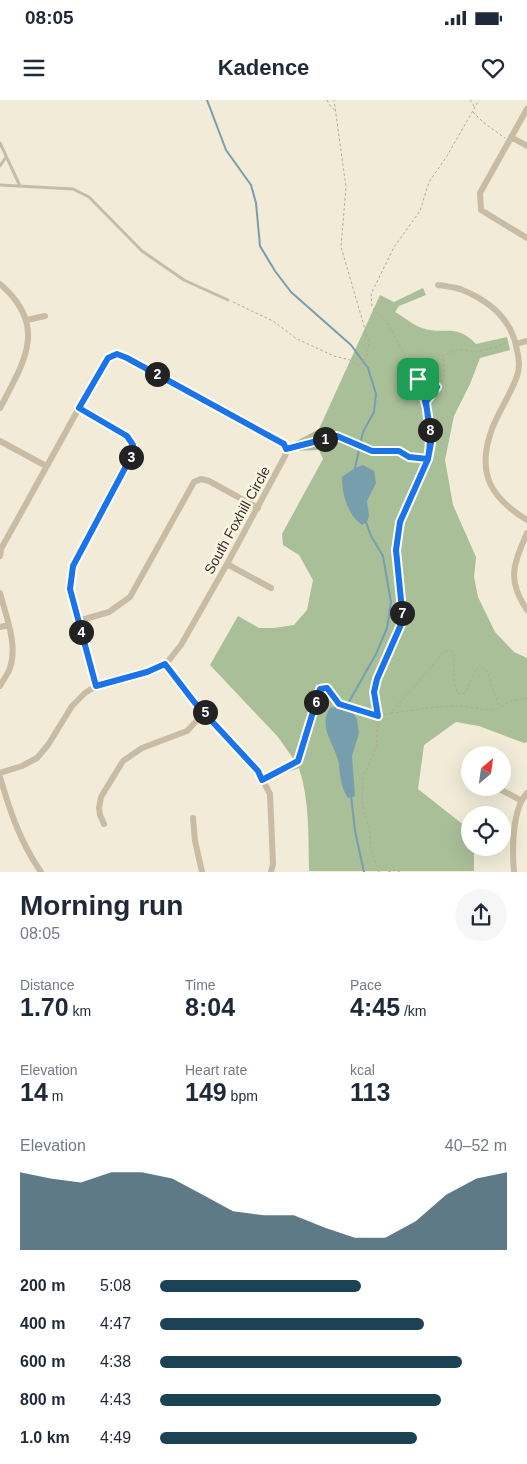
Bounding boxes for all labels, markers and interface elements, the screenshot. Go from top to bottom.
text: 08:05 [25,7,74,28]
icon: menu [20,54,48,82]
icon: heart [479,54,507,82]
text: Kadence [218,55,309,80]
pin [397,358,439,400]
pin: 2 [144,362,170,386]
icon: arrive [404,365,432,393]
text: 2 [154,366,161,382]
pin: 8 [418,418,442,442]
text: 8 [427,422,434,438]
pin: 1 [312,426,338,452]
text: 1 [322,431,329,447]
pin: 3 [118,444,144,470]
text: 3 [128,449,135,465]
street label: South Foxhill Circle [201,463,273,577]
pin: 7 [390,600,414,626]
text: 7 [399,605,406,621]
pin: 4 [68,620,94,644]
text: 4 [78,624,85,640]
pin: 6 [304,690,328,714]
text: 6 [313,694,320,710]
pin: 5 [192,700,218,724]
text: 5 [202,704,209,720]
north arrow [461,746,511,796]
map controls [461,746,511,856]
button: locate [461,806,511,856]
button: share [455,889,507,941]
text: Morning run [20,890,183,921]
text: 08:05 [20,925,60,942]
text: Distance [20,977,74,993]
text: Time [185,977,216,993]
text: Pace [350,977,382,993]
text: 1.70 [20,993,69,1021]
text: 8:04 [185,993,235,1021]
text: 4:45 [350,993,400,1021]
text: km [69,1003,91,1019]
text: /km [400,1003,427,1019]
text: Elevation [20,1062,78,1078]
text: Heart rate [185,1062,247,1078]
text: kcal [350,1062,375,1078]
text: 14 [20,1078,48,1106]
text: 149 [185,1078,227,1106]
text: 113 [350,1078,390,1106]
text: m [48,1088,63,1104]
text: bpm [227,1088,258,1104]
text: Elevation [20,1137,86,1154]
text: 40–52 m [445,1137,507,1154]
text: 200 m [20,1277,65,1294]
text: 5:08 [100,1277,131,1294]
text: 400 m [20,1315,65,1332]
text: 4:47 [100,1315,131,1332]
text: 600 m [20,1353,65,1370]
text: 4:38 [100,1353,131,1370]
text: 800 m [20,1391,65,1408]
text: 4:43 [100,1391,131,1408]
text: 1.0 km [20,1429,70,1446]
text: 4:49 [100,1429,131,1446]

